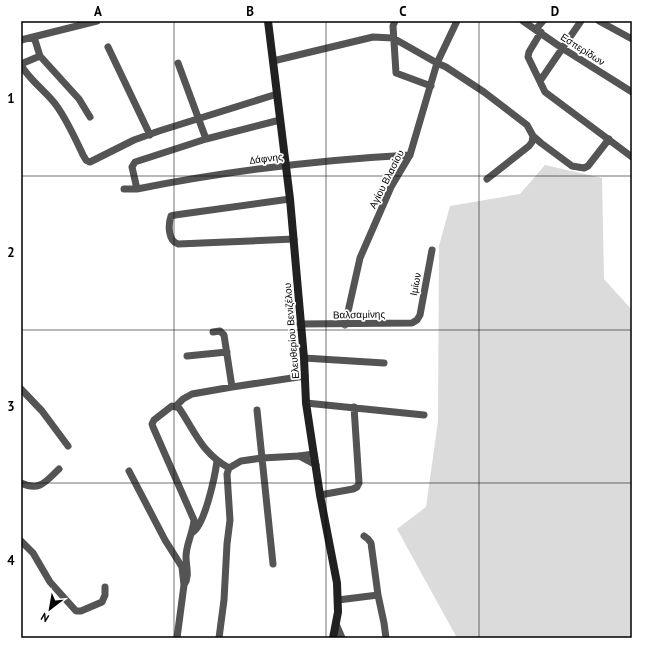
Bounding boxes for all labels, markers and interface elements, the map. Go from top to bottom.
text: A [94,3,102,20]
text: B [246,3,254,20]
text: C [399,3,407,20]
text: D [551,3,559,20]
street label: Εσπερίδων [558,30,607,69]
text: 1 [7,90,15,107]
street label: Αγίου Βλασίου [366,148,407,211]
street label: Δάφνης [249,150,284,167]
text: 2 [7,244,15,261]
street label: Ιμίων [407,271,424,297]
street label: Ελευθερίου Βενιζέλου [281,282,302,380]
street label: Βαλσαμίνης [333,308,385,321]
text: 3 [7,398,15,415]
text: 4 [7,552,15,569]
north arrow [30,589,70,629]
text: N [38,610,52,625]

